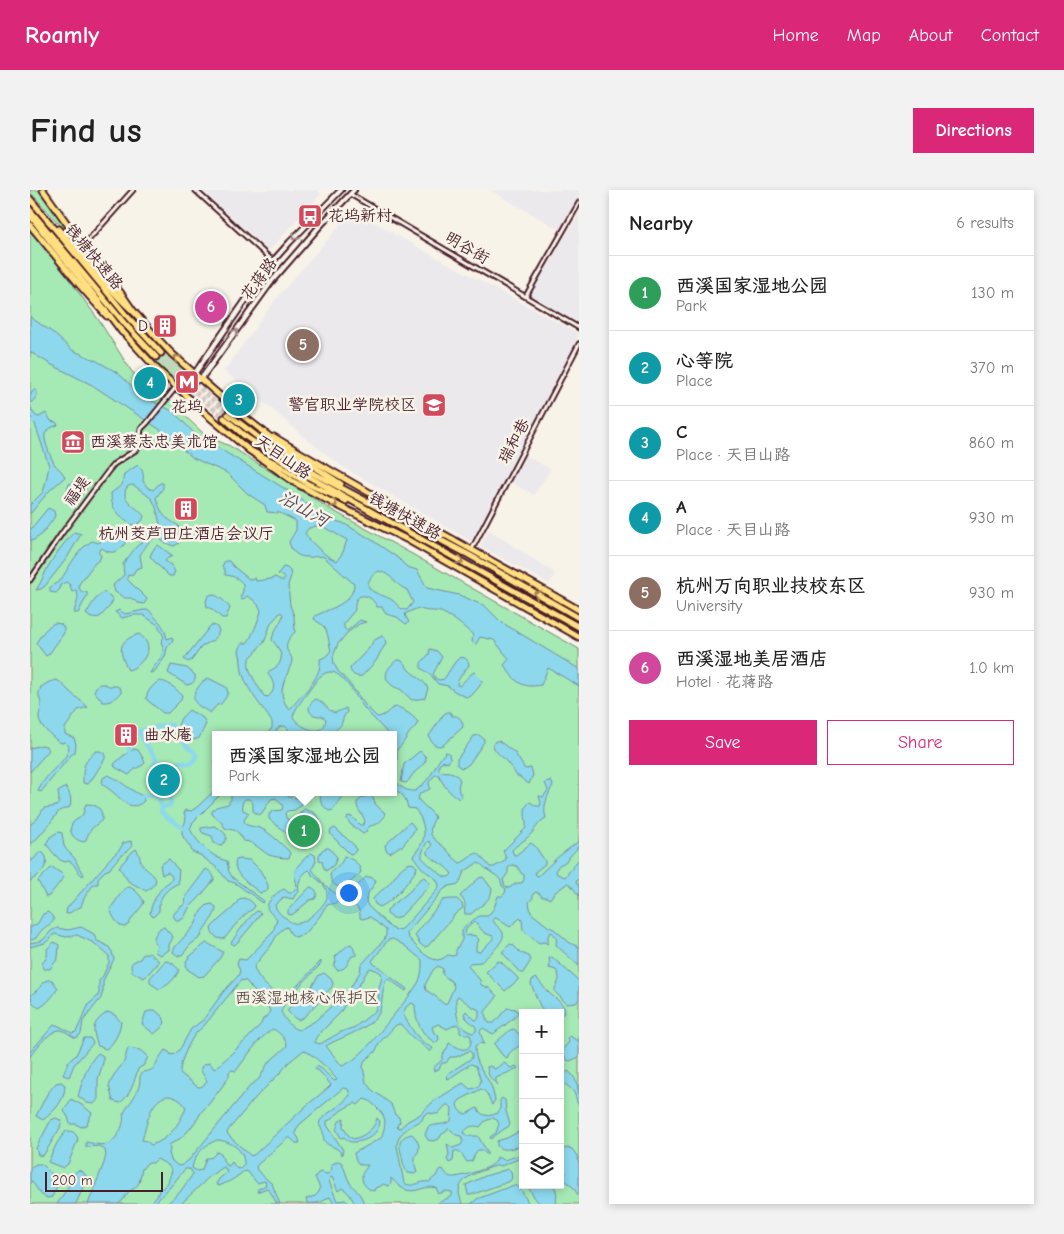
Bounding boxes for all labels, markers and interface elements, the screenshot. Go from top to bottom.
text: Roamly [25,21,99,49]
text: Home [772,25,819,46]
text: Map [847,25,881,46]
text: About [909,25,953,46]
text: Contact [981,25,1039,46]
button: Directions [913,108,1034,153]
text: Find us [30,110,142,151]
bus stop icon: 花坞新村 [297,203,323,229]
place label: 花坞新村 [328,207,392,225]
text: Nearby [629,211,693,235]
text: 6 results [956,214,1014,232]
street label: 钱塘快速路 [61,221,127,293]
street label: 明谷街 [442,228,492,268]
one-way arrow [292,232,301,241]
street label: 花蒋路 [237,254,281,304]
text: 西溪国家湿地公园 [676,275,828,297]
text: 1 [642,284,648,302]
text: 130 m [971,284,1014,302]
pin: 6 [195,288,227,326]
text: Park [676,297,707,315]
building icon: D [152,313,178,339]
place label: D [138,317,148,335]
pin: 5 [287,326,319,364]
one-way arrow [229,328,238,338]
text: 心等院 [676,350,733,372]
one-way arrow [174,355,183,363]
text: 2 [641,359,649,377]
text: 370 m [970,359,1014,377]
pin: 4 [134,364,166,402]
metro station icon: 花坞 [174,369,200,395]
text: Place [676,372,712,390]
pin: 3 [223,381,255,419]
school or university icon: 警官职业学院校区 [421,392,447,418]
place label: 警官职业学院校区 [288,396,416,414]
place label: 花坞 [171,398,203,416]
street label: 瑞和巷 [495,416,533,466]
text: C [676,421,687,443]
museum icon: 西溪蔡志忠美术馆 [60,429,86,455]
street label: 天目山路 [252,431,314,483]
place label: 西溪蔡志忠美术馆 [90,433,218,451]
text: 3 [641,434,649,452]
text: 860 m [969,434,1014,452]
text: Place · 天目山路 [676,446,790,464]
street label: 福堤 [60,473,94,509]
water label: 沿山河 [275,486,335,533]
street label: 钱塘快速路 [366,489,444,543]
building icon: 杭州茭芦田庄酒店会议厅 [173,496,199,522]
text: A [676,496,687,518]
one-way arrow [329,498,338,508]
text: 4 [641,509,649,527]
text: 930 m [969,509,1014,527]
text: Place · 天目山路 [676,521,790,539]
place label: 杭州茭芦田庄酒店会议厅 [98,525,274,543]
one-way arrow [455,555,464,565]
text: 杭州万向职业技校东区 [676,575,866,597]
text: 5 [641,584,649,602]
text: 930 m [969,584,1014,602]
one-way arrow [533,590,542,600]
text: University [676,597,742,615]
text: 西溪湿地美居酒店 [676,648,828,670]
text: 6 [641,659,649,677]
text: 1.0 km [969,659,1014,677]
text: Hotel · 花蒋路 [676,673,773,691]
button: Save [629,720,817,765]
button: Share [827,720,1014,765]
building icon: 曲水庵 [113,722,139,748]
place label: 曲水庵 [144,726,192,744]
popup [212,731,397,796]
text: 西溪国家湿地公园 [228,745,381,767]
pin: 2 [148,761,180,799]
text: Park [228,767,259,785]
pin: 1 [288,812,320,850]
your location [336,880,362,906]
park label: 西溪湿地核心保护区 [235,989,379,1007]
map controls [519,1009,564,1189]
button: + [519,1009,564,1054]
button: − [519,1054,564,1099]
button: locate [519,1099,564,1144]
button: layers [519,1144,564,1189]
scale bar [45,1169,162,1192]
text: 200 m [52,1172,93,1189]

